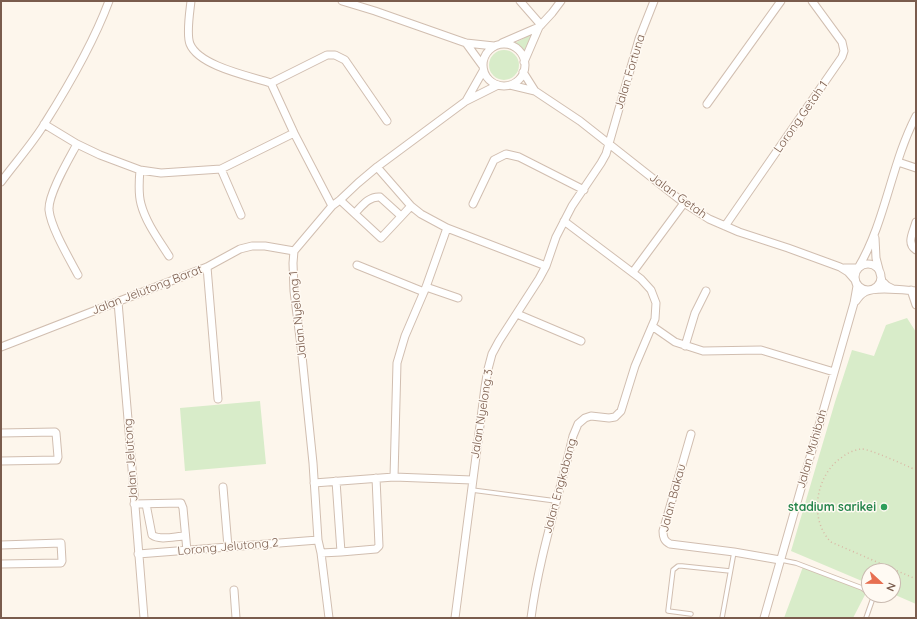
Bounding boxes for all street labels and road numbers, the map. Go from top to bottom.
street label: Jalan Fortuna [612,33,648,111]
street label: Lorong Getah 1 [771,78,831,156]
street label: Jalan Getah [646,170,710,222]
street label: Jalan Jelutong Barat [90,262,204,318]
street label: Jalan Nyelong 1 [286,270,310,360]
street label: Jalan Nyelong 3 [468,368,496,460]
street label: Jalan Muhibah [794,408,830,490]
street label: Jalan Jelutong [121,418,141,502]
street label: Jalan Engkabang [540,437,580,535]
street label: Jalan Bakau [657,462,689,534]
street label: Lorong Jelutong 2 [177,535,279,559]

